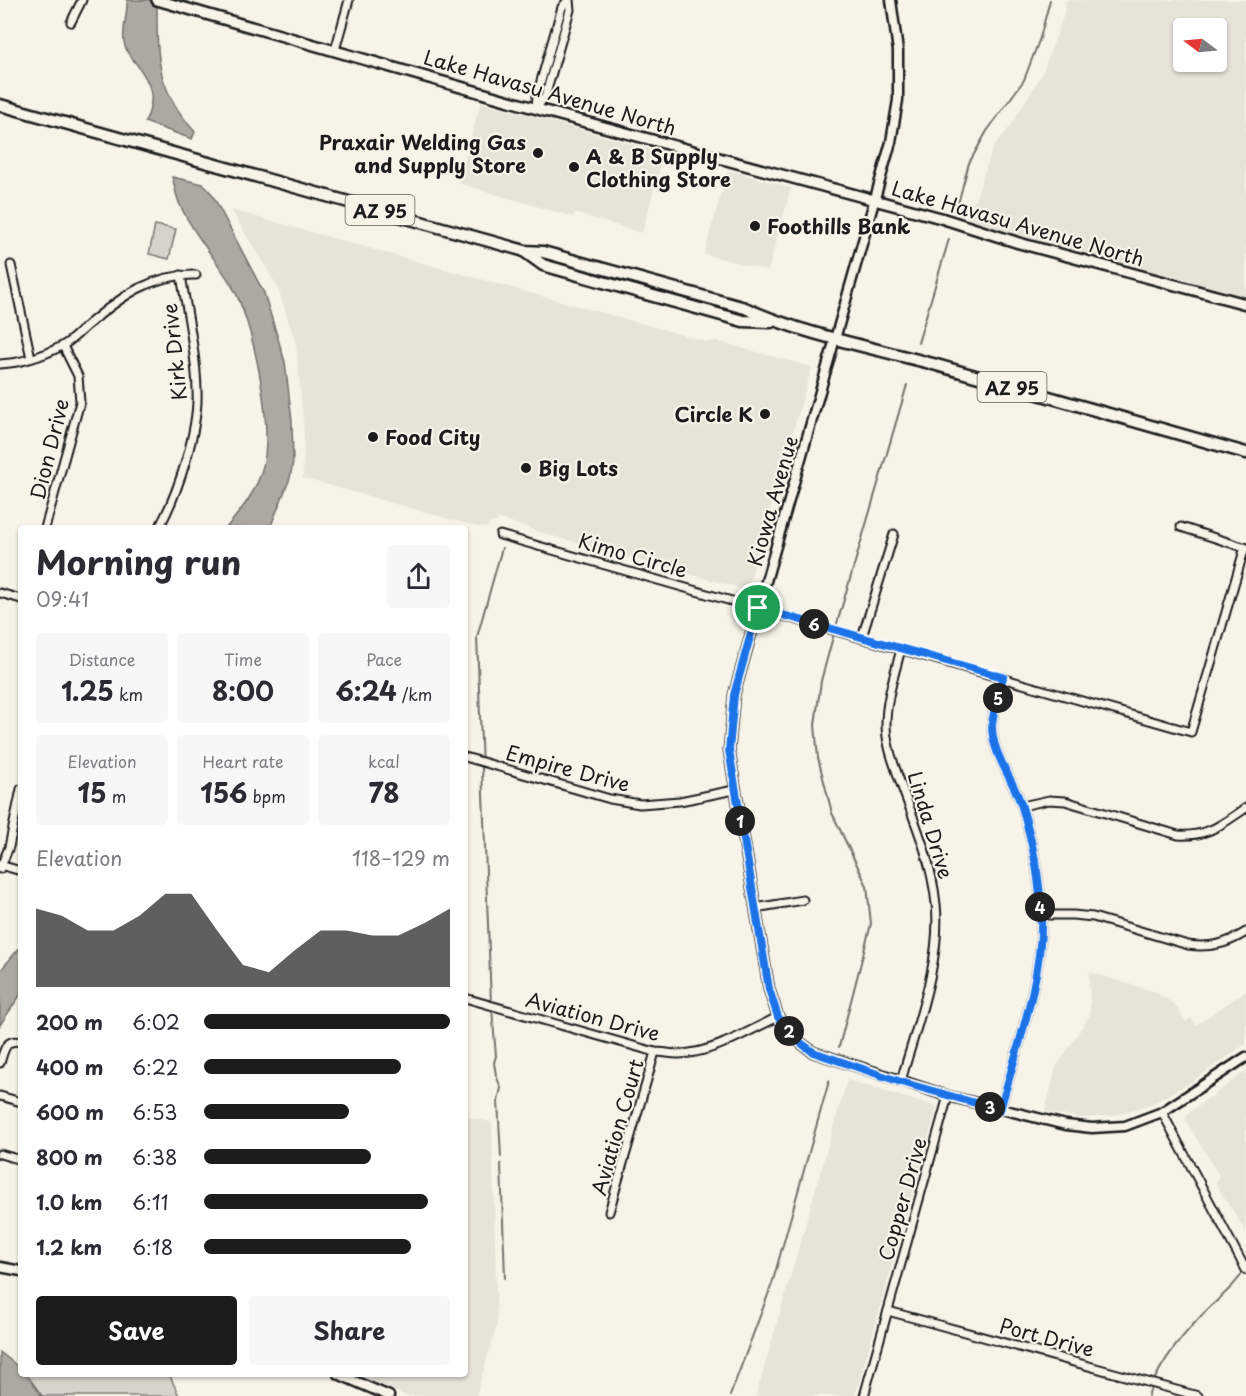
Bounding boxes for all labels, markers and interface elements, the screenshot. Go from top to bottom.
north arrow [1173,18,1227,72]
map controls [1173,18,1227,72]
street label: Lake Havasu Avenue North [420,42,680,142]
place label: Praxair Welding Gas and Supply Store [319,127,526,180]
place label: A & B Supply Clothing Store [586,141,731,194]
marker: Praxair Welding Gas and Supply Store [531,146,545,160]
marker: A & B Supply Clothing Store [567,160,581,174]
street label: Lake Havasu Avenue North [888,173,1148,273]
road number: AZ 95 [346,195,415,225]
place label: Foothills Bank [767,211,911,241]
marker: Foothills Bank [748,219,762,233]
street label: Kirk Drive [154,302,194,402]
road number: AZ 95 [978,372,1046,402]
street label: Dion Drive [22,395,76,503]
place label: Circle K [675,399,753,429]
marker: Circle K [758,407,772,421]
place label: Food City [385,422,481,452]
marker: Food City [366,430,380,444]
street label: Kiowa Avenue [739,432,805,570]
place label: Big Lots [538,453,618,483]
marker: Big Lots [519,461,533,475]
street label: Kimo Circle [575,525,691,585]
text: Morning run [36,536,241,586]
button: share [387,545,450,608]
pin [732,582,783,633]
text: 09:41 [36,584,89,614]
icon: arrive [741,591,774,624]
pin: 6 [799,609,829,639]
text: 6 [808,612,820,636]
text: Distance [68,647,136,671]
text: Time [224,647,262,671]
text: Pace [366,647,402,671]
text: 1.25 [61,671,114,710]
text: 8:00 [212,671,274,710]
text: 6:24 [336,671,397,710]
text: km [114,682,143,706]
text: /km [397,682,432,706]
pin: 5 [983,683,1013,713]
text: 5 [993,686,1003,710]
street label: Empire Drive [503,737,633,799]
text: Elevation [67,749,137,773]
text: Heart rate [203,749,283,773]
text: kcal [368,749,400,773]
street label: Linda Drive [900,768,962,882]
text: 15 [78,773,107,812]
text: 156 [200,773,247,812]
text: 78 [369,773,399,812]
text: m [107,784,126,808]
text: bpm [247,784,286,808]
pin: 1 [725,806,755,836]
text: 1 [736,809,744,833]
text: Elevation [36,843,122,873]
text: 118–129 m [352,843,450,873]
pin: 4 [1025,892,1055,922]
text: 4 [1035,895,1045,919]
street label: Aviation Drive [523,984,663,1048]
text: 200 m [36,1007,103,1037]
text: 6:02 [132,1007,180,1037]
pin: 2 [774,1016,804,1046]
text: 2 [783,1019,795,1043]
text: 400 m [36,1052,104,1082]
text: 6:22 [132,1052,179,1082]
street label: Aviation Court [583,1055,651,1199]
pin: 3 [975,1092,1005,1122]
text: 3 [985,1095,995,1119]
text: 600 m [36,1097,104,1127]
text: 6:53 [132,1097,177,1127]
street label: Copper Drive [870,1134,934,1264]
text: 800 m [36,1142,103,1172]
text: 6:38 [132,1142,177,1172]
text: 1.0 km [36,1187,103,1217]
text: 6:11 [132,1187,168,1217]
text: 1.2 km [36,1232,102,1262]
text: 6:18 [132,1232,173,1262]
button: Save [36,1296,237,1365]
button: Share [249,1296,450,1365]
street label: Port Drive [996,1310,1098,1364]

